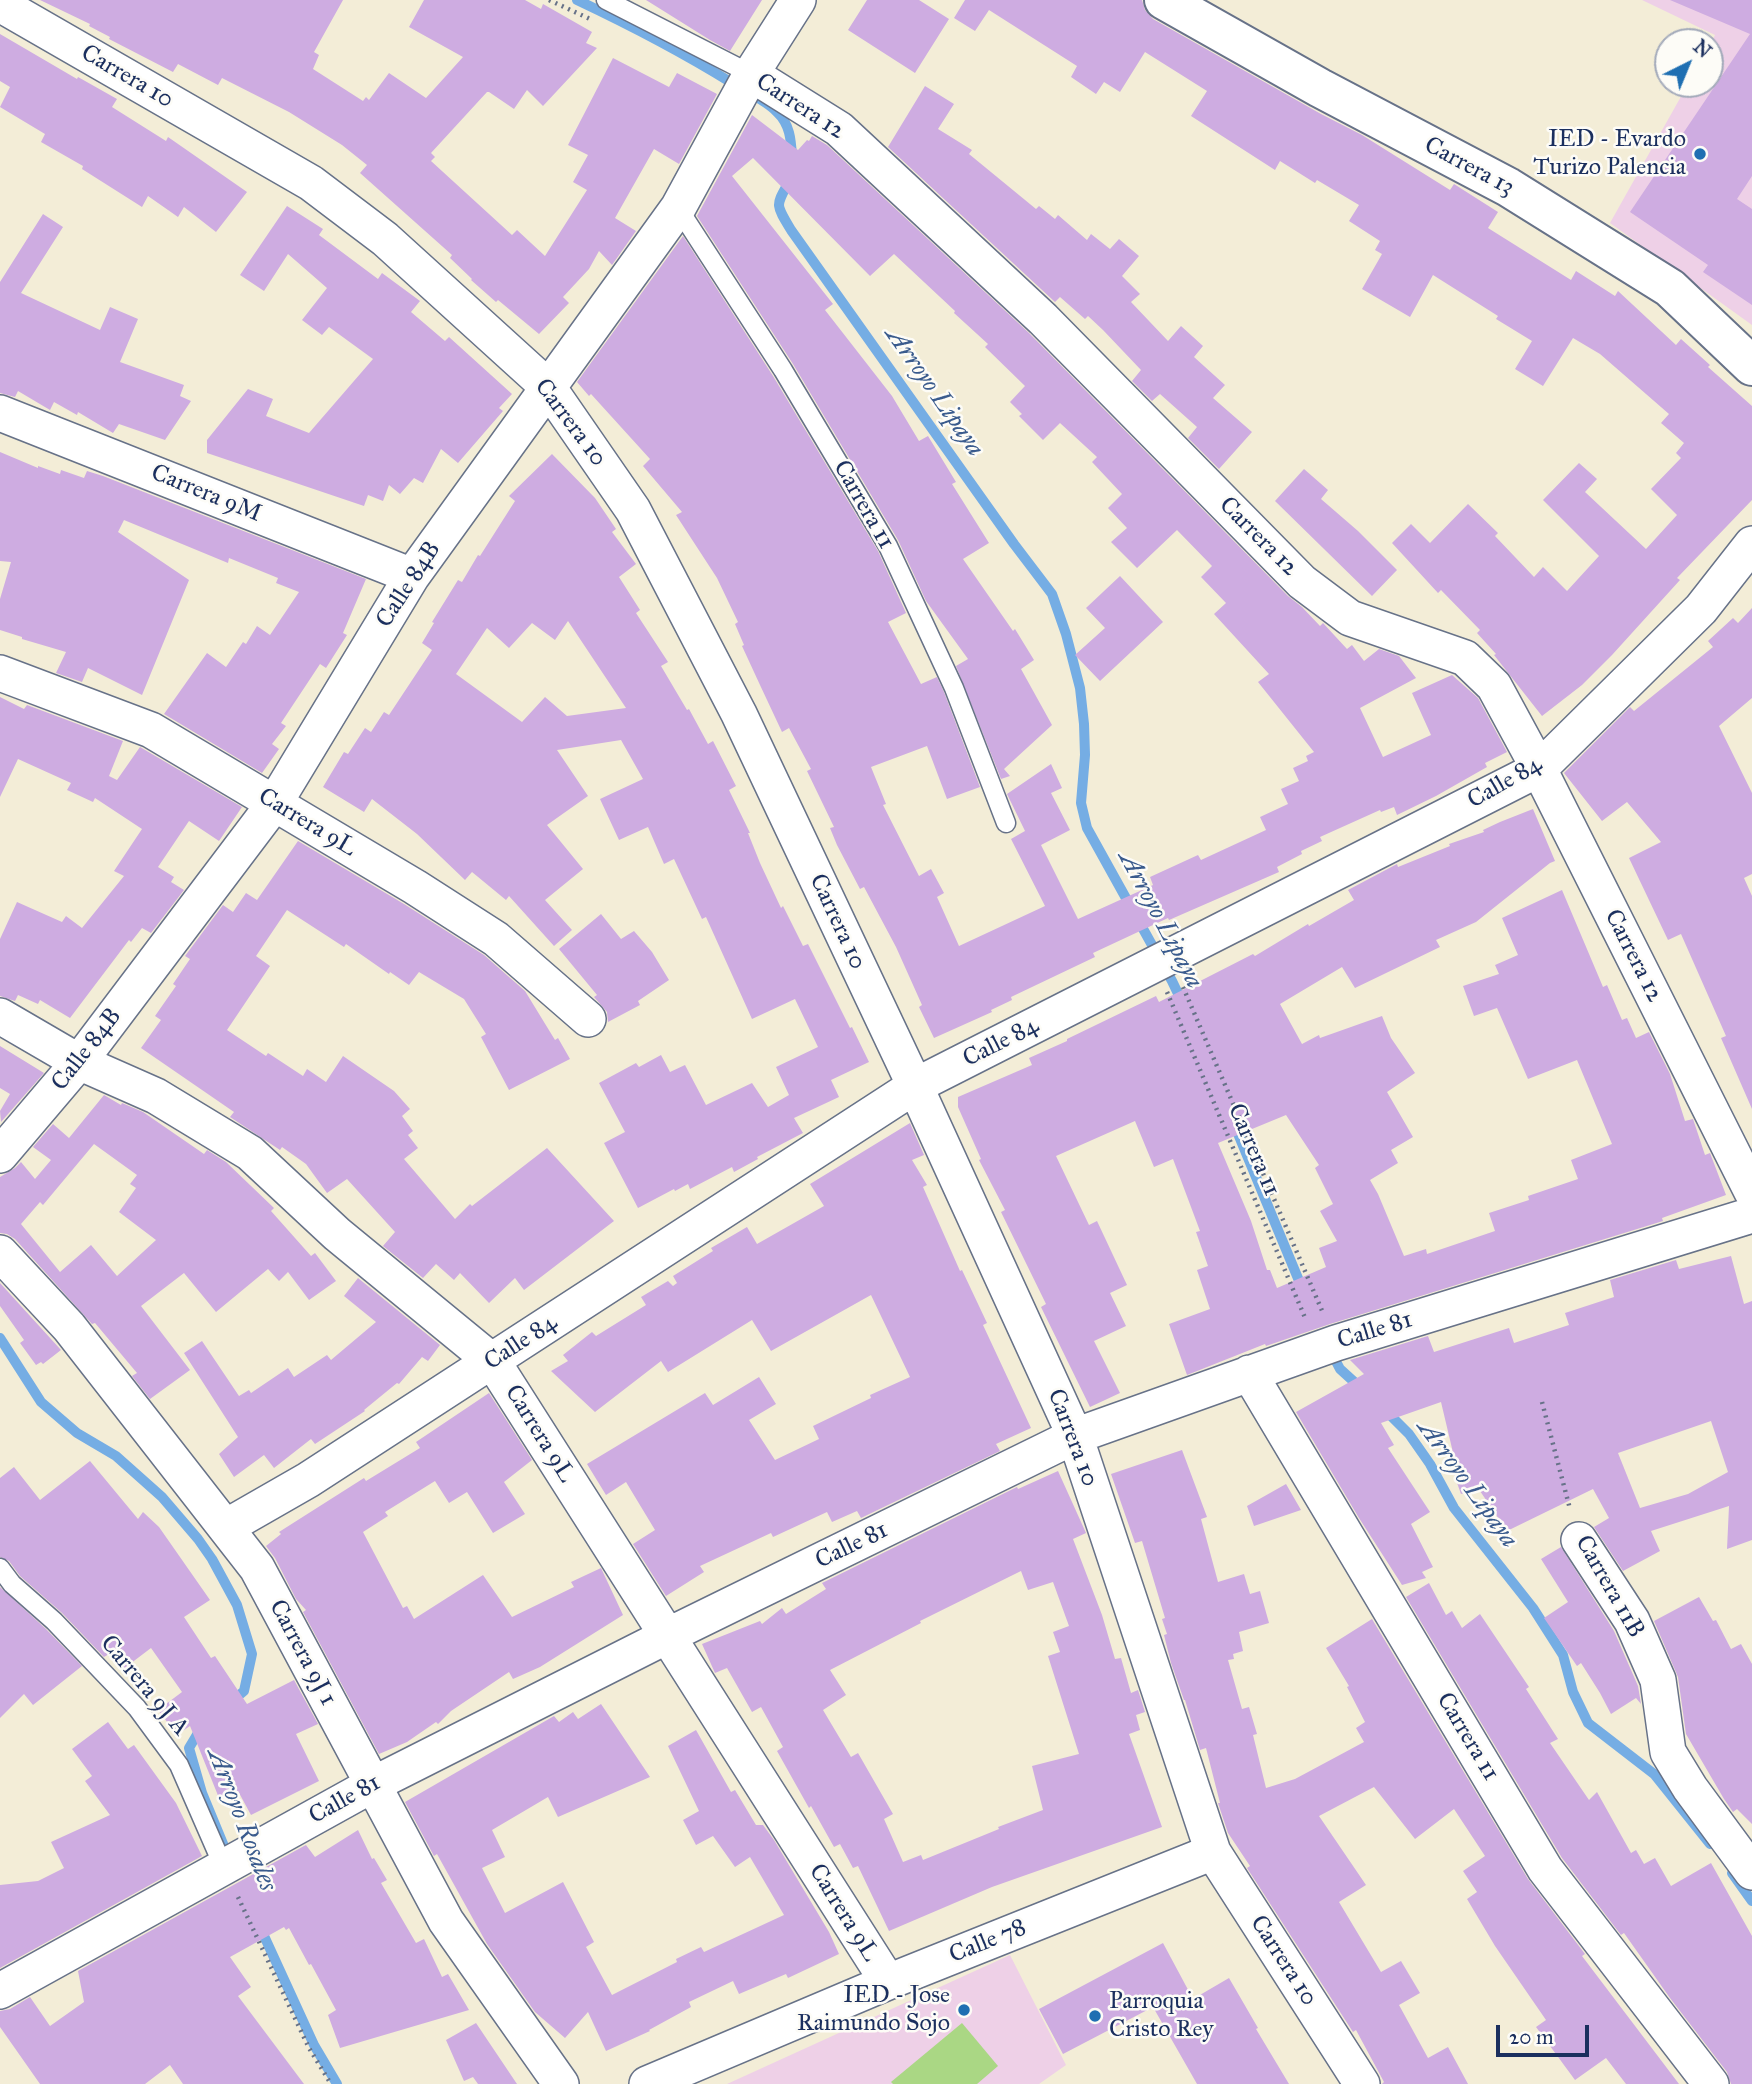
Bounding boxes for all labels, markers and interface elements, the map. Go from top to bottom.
north arrow [1654,28,1724,98]
text: N [1689,35,1716,63]
street label: Carrera 10 [76,39,178,115]
street label: Carrera 12 [750,68,850,146]
place label: IED - Evardo Turizo Palencia [1533,126,1686,182]
street label: Carrera 13 [1419,131,1519,203]
marker: IED - Evardo Turizo Palencia [1692,146,1708,162]
water label: Arroyo Lipaya [878,321,990,463]
street label: Carrera 10 [528,374,612,472]
street label: Carrera 11 [826,456,900,554]
street label: Carrera 9M [147,459,265,529]
street label: Carrera 12 [1212,491,1304,583]
street label: Calle 84B [371,537,447,633]
street label: Calle 84 [1463,750,1547,816]
street label: Carrera 9L [253,783,361,863]
water label: Arroyo Lipaya [1111,846,1209,994]
street label: Carrera 10 [802,870,872,974]
street label: Carrera 12 [1597,905,1669,1007]
street label: Calle 84B [46,1003,128,1097]
street label: Calle 84 [959,1012,1043,1074]
street label: Carrera 11 [1221,1099,1285,1201]
street label: Calle 81 [1334,1306,1416,1356]
street label: Calle 84 [479,1309,563,1377]
street label: Carrera 9L [498,1380,580,1488]
street label: Carrera 10 [1040,1385,1104,1491]
water label: Arroyo Lipaya [1410,1414,1524,1554]
street label: Calle 81 [811,1516,893,1576]
street label: Carrera 11B [1568,1531,1650,1643]
street label: Carrera 9J 1 [262,1595,342,1711]
street label: Carrera 9J A [94,1630,194,1742]
street label: Carrera 11 [1430,1688,1504,1786]
water label: Arroyo Rosales [200,1744,282,1896]
street label: Calle 81 [304,1769,386,1831]
street label: Carrera 9L [802,1859,884,1967]
street label: Carrera 10 [1243,1910,1323,2012]
street label: Calle 78 [945,1914,1031,1970]
place label: IED - Jose Raimundo Sojo [797,1982,950,2038]
place label: Parroquia Cristo Rey [1109,1988,1214,2044]
marker: IED - Jose Raimundo Sojo [956,2002,972,2018]
marker: Parroquia Cristo Rey [1087,2008,1103,2024]
scale bar [1500,2010,1593,2054]
text: 20 m [1509,2024,1554,2050]

